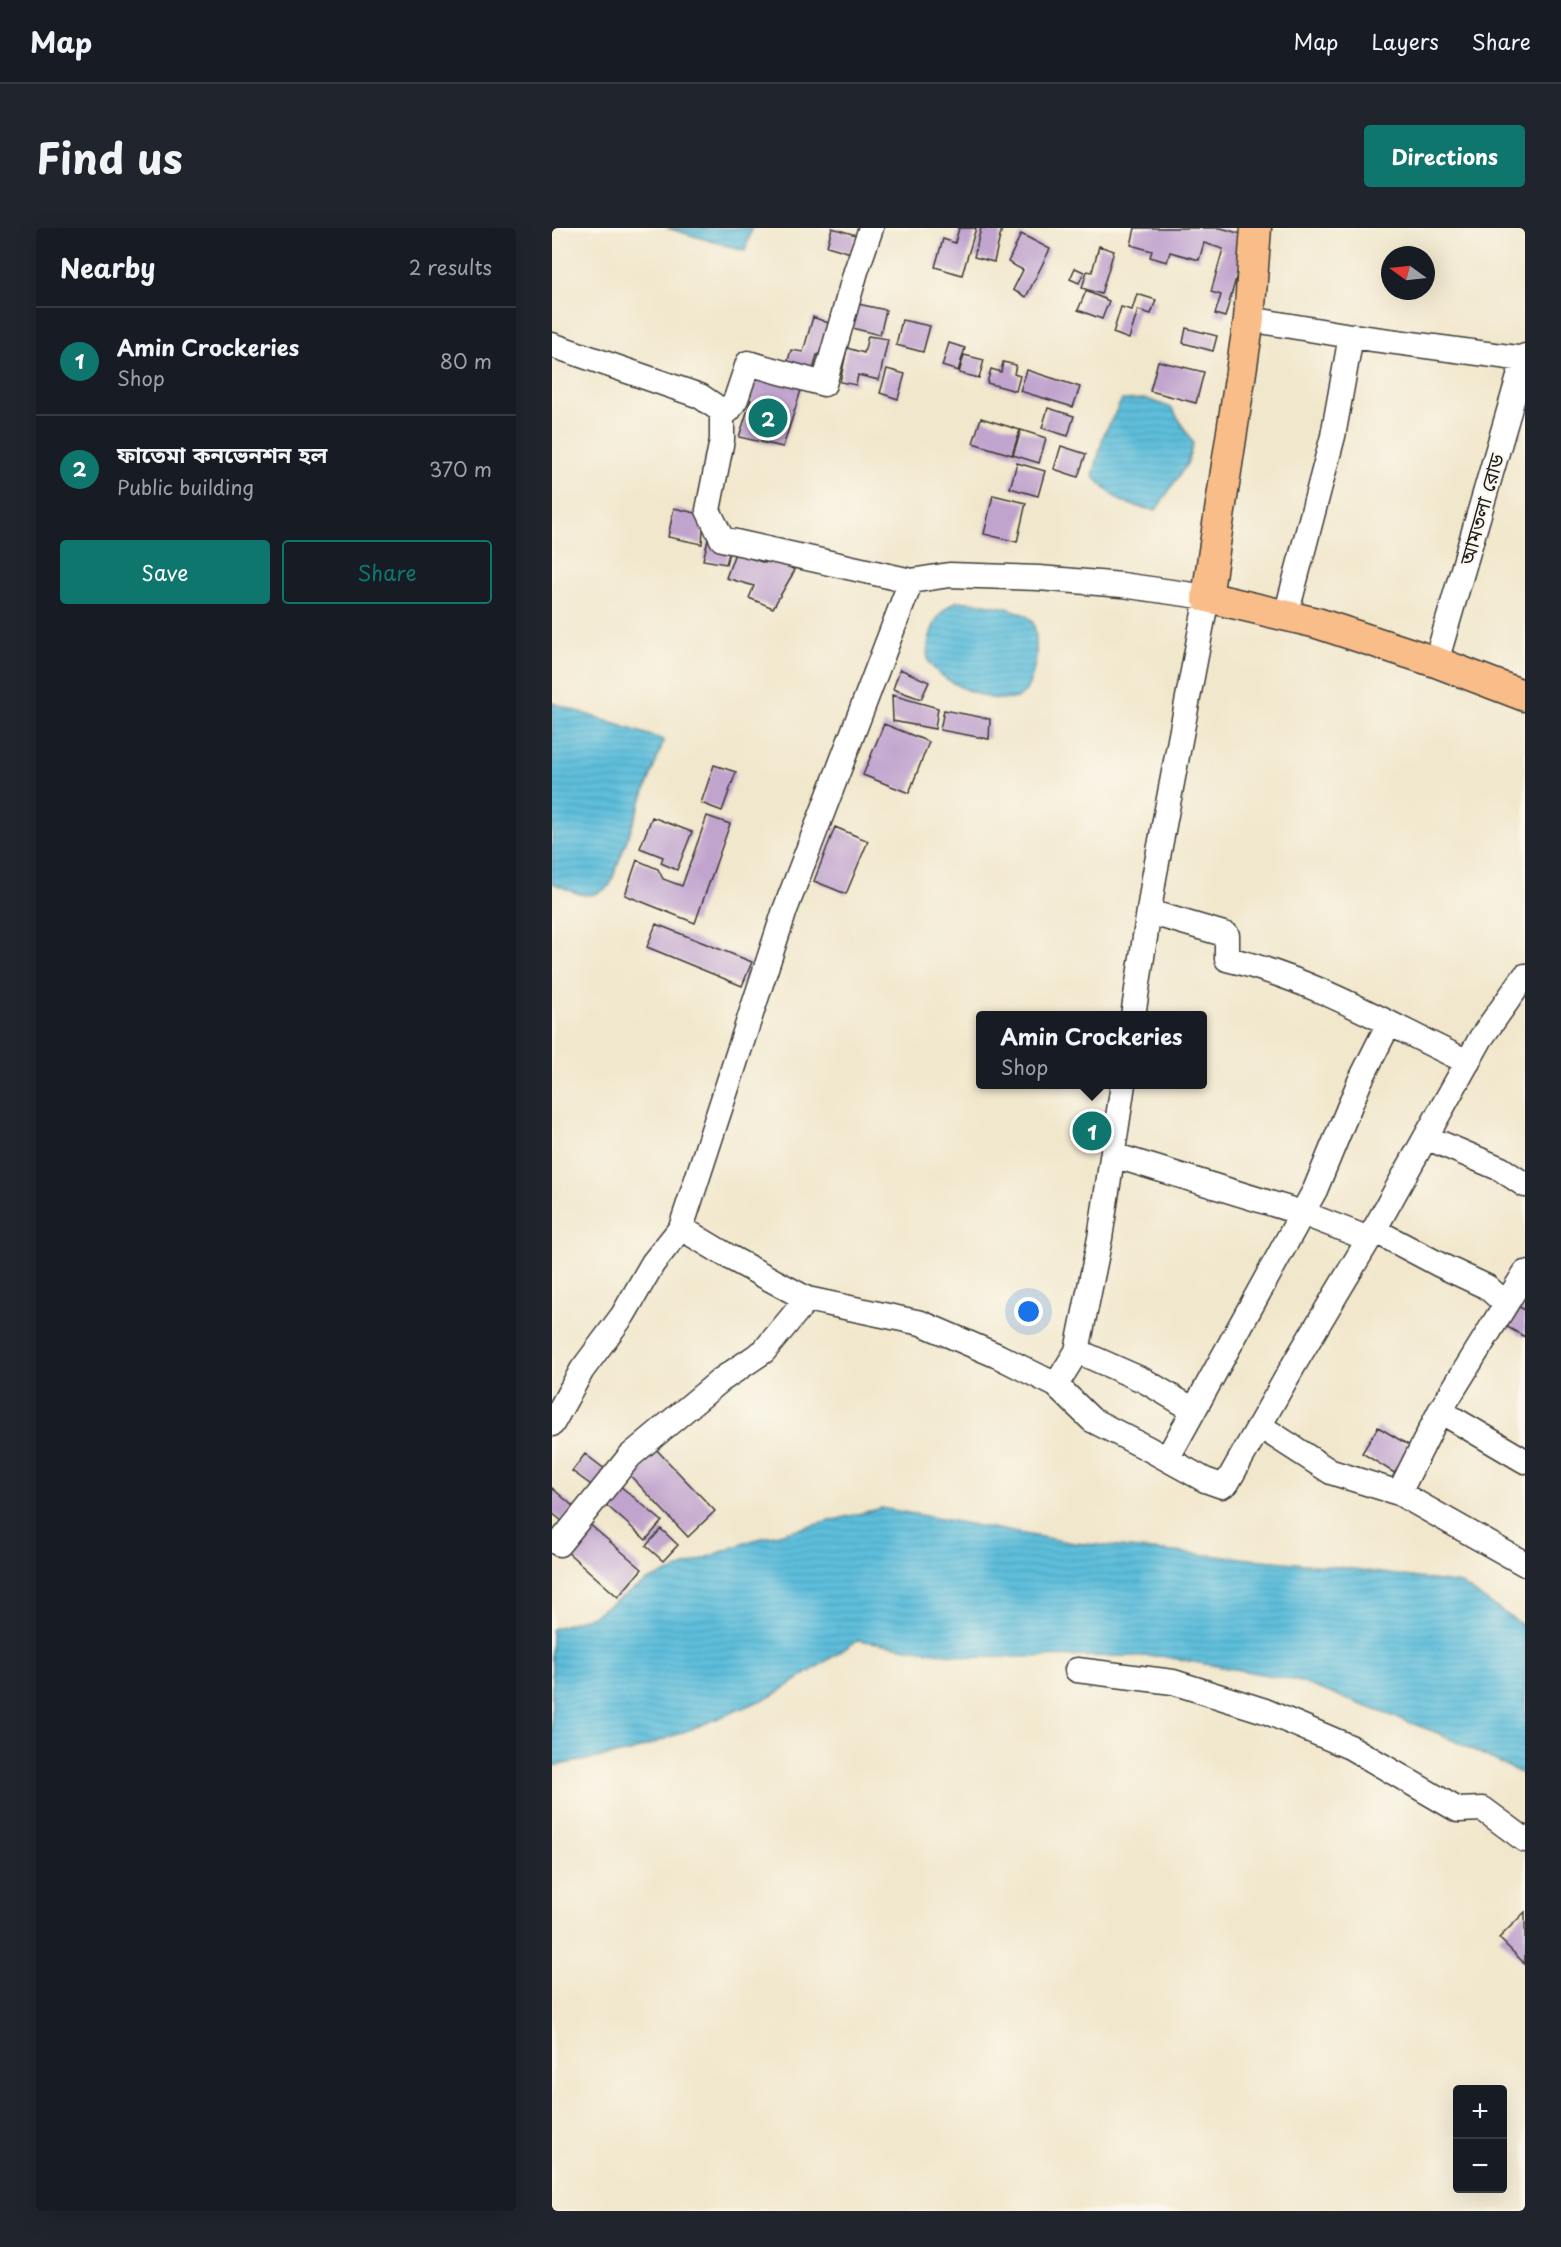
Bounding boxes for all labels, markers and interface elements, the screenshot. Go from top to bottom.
text: Map [30,20,92,63]
text: Map [1294,25,1338,57]
text: Layers [1371,25,1439,57]
text: Share [1472,25,1531,57]
text: Find us [36,125,183,188]
button: Directions [1364,125,1525,187]
north arrow [1381,246,1435,300]
text: Nearby [60,248,155,287]
text: 2 results [409,252,492,282]
text: Amin Crockeries [117,330,299,363]
text: 1 [75,346,84,376]
text: 80 m [440,346,492,376]
text: Shop [117,363,165,393]
pin: 2 [748,396,788,441]
text: ফাতেমা কনভেনশন হল [117,437,327,470]
street label: আমতলা রোড [1450,449,1511,569]
text: 2 [72,454,87,484]
text: 370 m [429,454,492,484]
text: Public building [117,472,254,502]
button: Save [60,540,270,604]
button: Share [282,540,492,604]
popup [976,1011,1207,1089]
text: Amin Crockeries [1000,1019,1183,1052]
text: Shop [1000,1052,1048,1082]
pin: 1 [1072,1108,1112,1154]
your location [1014,1297,1043,1326]
map controls [1453,2085,1507,2193]
button: + [1453,2085,1507,2139]
button: − [1453,2139,1507,2193]

